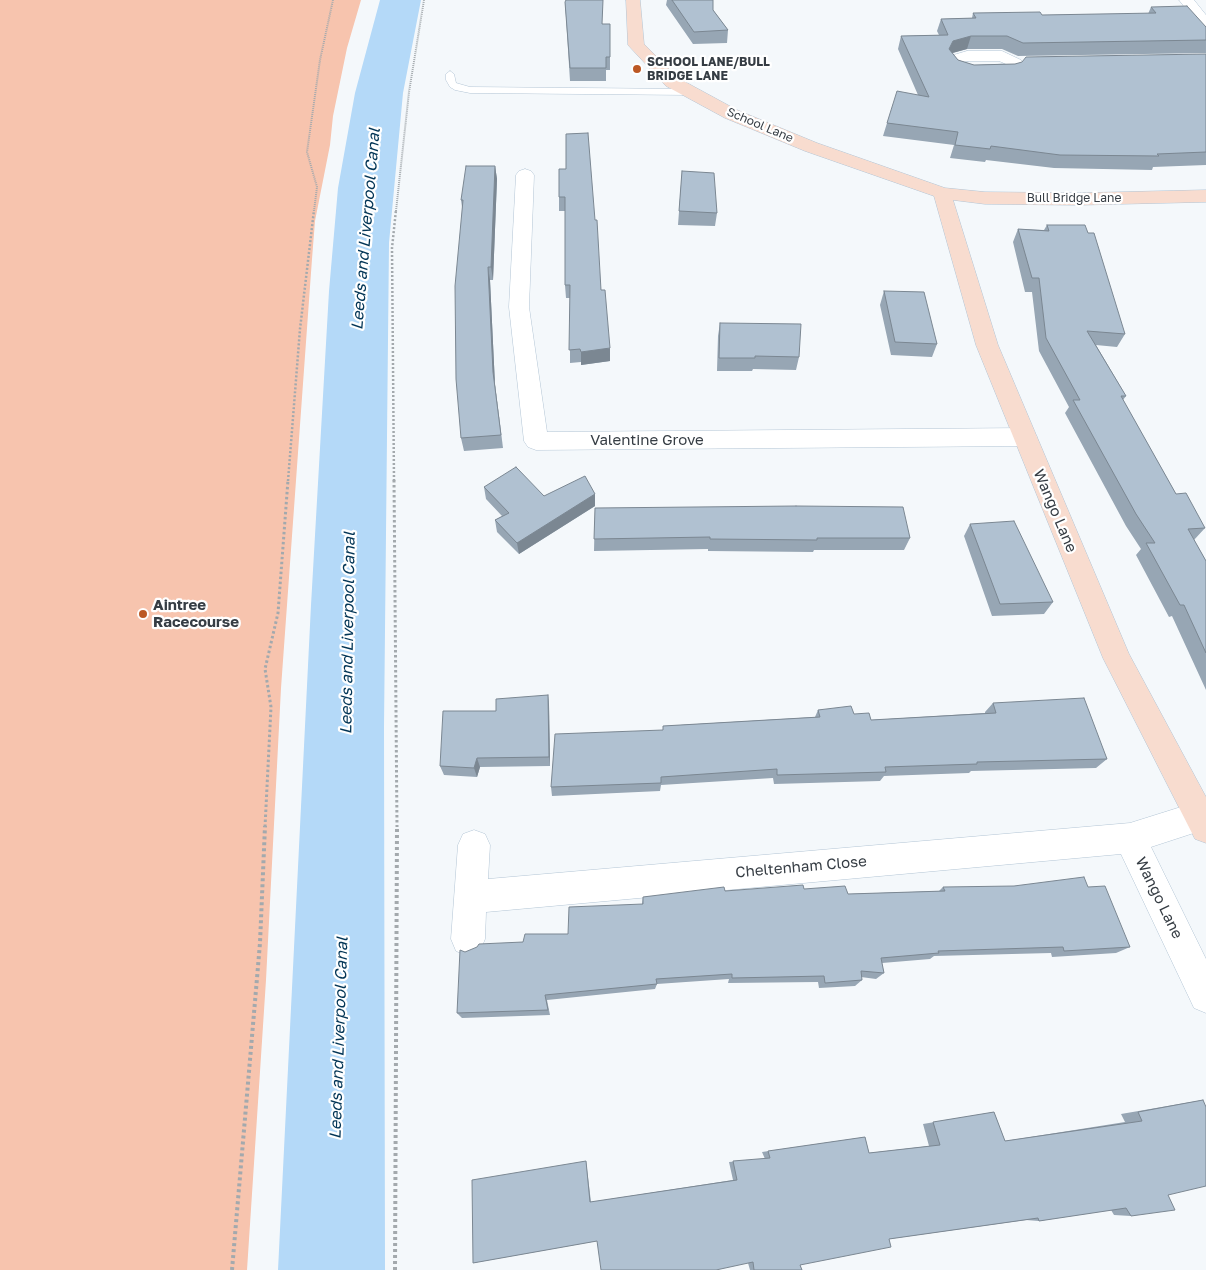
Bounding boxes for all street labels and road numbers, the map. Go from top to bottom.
street label: School Lane [725,105,795,145]
street label: Bull Bridge Lane [1027,191,1121,205]
street label: Valentine Grove [590,431,704,449]
street label: Wango Lane [1029,467,1081,555]
street label: Cheltenham Close [735,852,867,882]
street label: Wango Lane [1131,854,1187,942]

